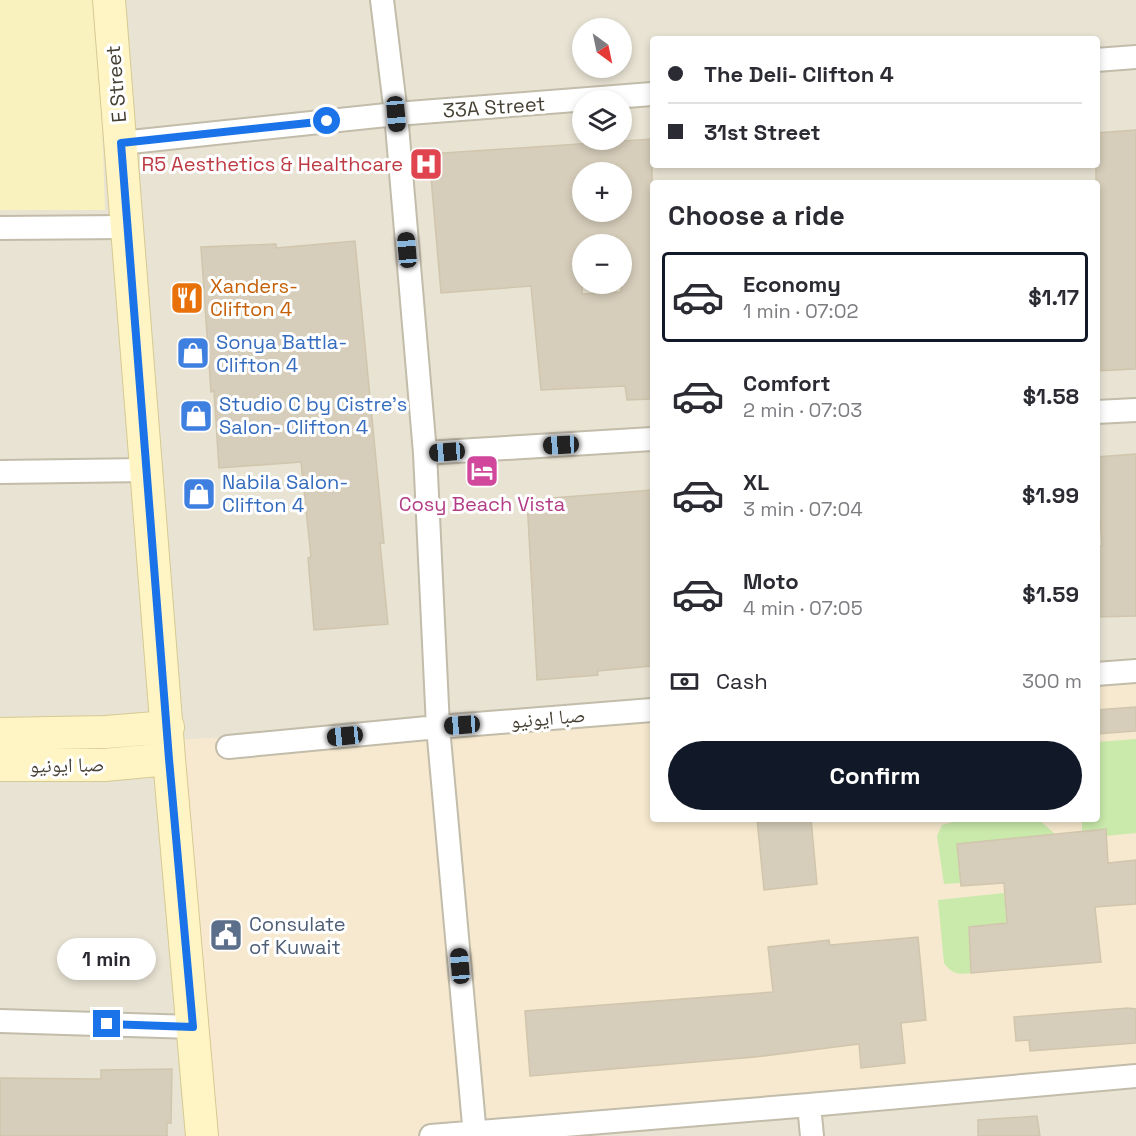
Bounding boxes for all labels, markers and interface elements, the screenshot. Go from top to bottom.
north arrow [572,18,632,78]
map controls [572,18,632,294]
street label: E Street [100,44,132,124]
text: The Deli- Clifton 4 [704,60,894,88]
street label: 33A Street [442,90,546,124]
button: layers [572,90,632,150]
car [385,95,407,133]
route start [313,107,340,134]
text: 31st Street [704,118,821,146]
hospital icon: R5 Aesthetics & Healthcare [408,146,444,182]
place label: R5 Aesthetics & Healthcare [142,151,403,177]
button: + [572,162,632,222]
text: Choose a ride [668,198,845,233]
car [396,231,418,269]
button: − [572,234,632,294]
icon: car [671,270,725,324]
text: Economy [743,270,841,298]
place label: Xanders- Clifton 4 [210,273,298,322]
restaurant icon: Xanders- Clifton 4 [169,280,205,316]
text: $1.17 [1028,283,1079,311]
text: 1 min · 07:02 [743,298,859,324]
place label: Sonya Battla- Clifton 4 [216,329,347,378]
shop icon: Sonya Battla- Clifton 4 [175,335,211,371]
icon: car [671,369,725,423]
text: Comfort [743,369,831,397]
text: $1.58 [1023,382,1079,410]
place label: Studio C by Cistre's Salon- Clifton 4 [219,391,407,440]
text: 2 min · 07:03 [743,397,862,423]
shop icon: Studio C by Cistre's Salon- Clifton 4 [178,398,214,434]
car [543,435,579,455]
car [428,442,466,462]
hotel icon: Cosy Beach Vista [464,453,500,489]
icon: car [671,468,725,522]
text: XL [743,468,769,496]
place label: Nabila Salon- Clifton 4 [222,469,348,518]
shop icon: Nabila Salon- Clifton 4 [181,476,217,512]
text: $1.99 [1022,481,1079,509]
place label: Cosy Beach Vista [399,491,565,517]
text: 3 min · 07:04 [743,496,863,522]
icon: car [671,567,725,621]
text: Moto [743,567,799,595]
text: $1.59 [1022,580,1079,608]
text: 4 min · 07:05 [743,595,863,621]
icon: cash [668,665,701,698]
text: Cash [716,667,768,695]
text: 300 m [1022,668,1082,694]
street label: صبا ایونیو [510,702,586,734]
car [443,715,481,735]
car [326,725,364,747]
button: Confirm [668,741,1082,810]
street label: صبا ایونیو [29,751,105,779]
place label: Consulate of Kuwait [249,911,346,960]
public building icon: Consulate of Kuwait [208,917,244,953]
callout: 1 min [57,937,156,979]
text: 1 min [82,946,131,972]
car [449,947,471,985]
route end [93,1010,120,1037]

